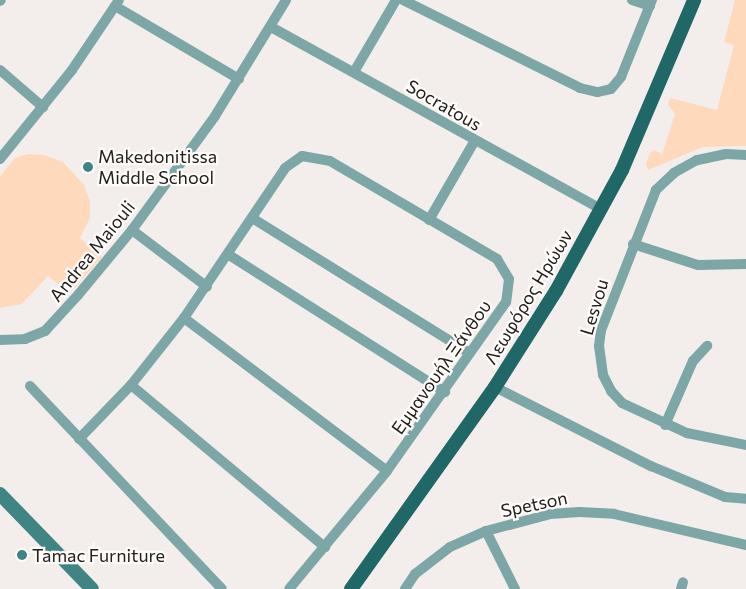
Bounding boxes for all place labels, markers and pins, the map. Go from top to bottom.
place label: Makedonitissa Middle School [98,146,217,188]
marker: Makedonitissa Middle School [82,161,94,173]
place label: Tamac Furniture [32,544,165,566]
marker: Tamac Furniture [16,549,28,561]

